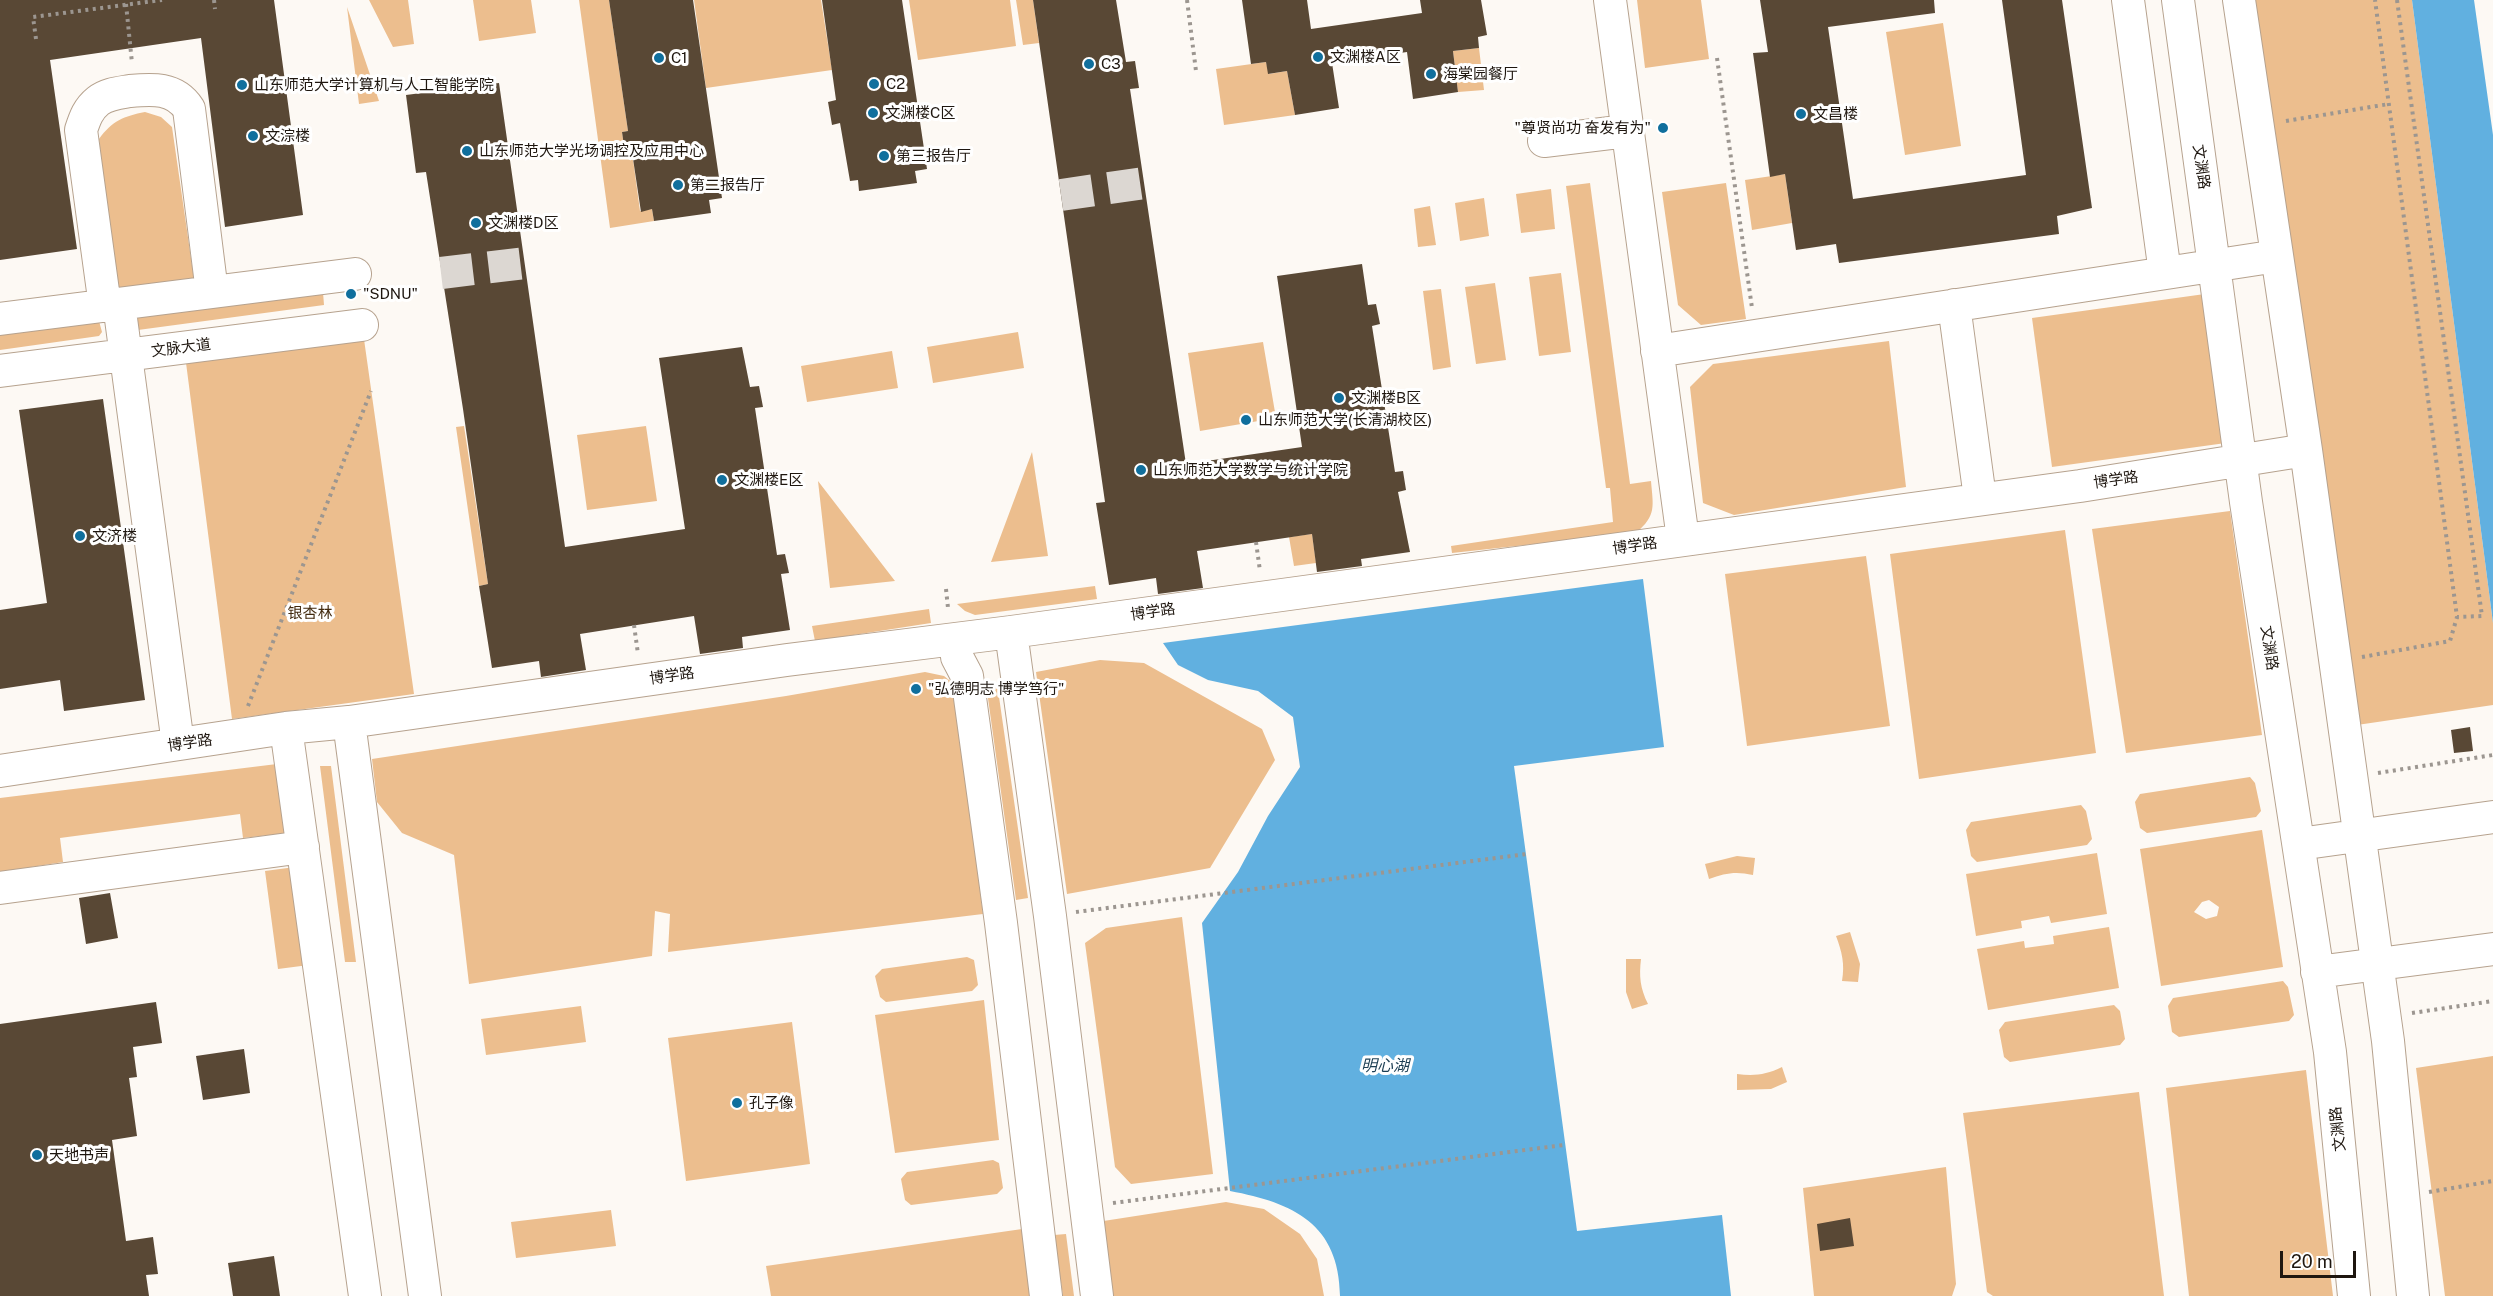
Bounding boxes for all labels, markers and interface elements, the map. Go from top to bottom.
place label: 文渊楼A区 [1330,48,1401,66]
place label: C1 [671,49,687,67]
marker: 文渊楼A区 [1311,50,1325,64]
marker: C1 [652,51,666,65]
place label: C3 [1101,55,1121,73]
marker: C3 [1082,57,1096,71]
place label: 海棠园餐厅 [1443,65,1518,83]
marker: 海棠园餐厅 [1424,67,1438,81]
place label: C2 [886,75,905,93]
place label: 山东师范大学计算机与人工智能学院 [254,76,494,94]
marker: C2 [867,77,881,91]
marker: 山东师范大学计算机与人工智能学院 [235,78,249,92]
place label: 文渊楼C区 [885,104,955,122]
place label: 文昌楼 [1813,105,1858,123]
marker: 文渊楼C区 [866,106,880,120]
marker: 文昌楼 [1794,107,1808,121]
place label: "尊贤尚功 奋发有为" [1515,119,1651,137]
marker: "尊贤尚功 奋发有为" [1656,121,1670,135]
place label: 文淙楼 [265,127,310,145]
marker: 文淙楼 [246,129,260,143]
place label: 山东师范大学光场调控及应用中心 [479,142,704,160]
street label: 文渊路 [2189,143,2213,191]
marker: 山东师范大学光场调控及应用中心 [460,144,474,158]
place label: 第三报告厅 [896,147,971,165]
marker: 第三报告厅 [877,149,891,163]
place label: 第二报告厅 [690,176,765,194]
marker: 第二报告厅 [671,178,685,192]
place label: 文渊楼D区 [488,214,558,232]
marker: 文渊楼D区 [469,216,483,230]
place label: "SDNU" [363,285,418,303]
marker: "SDNU" [344,287,358,301]
street label: 文脉大道 [150,335,212,361]
place label: 文渊楼B区 [1351,389,1421,407]
marker: 文渊楼B区 [1332,391,1346,405]
place label: 山东师范大学(长清湖校区) [1258,411,1432,429]
marker: 山东师范大学(长清湖校区) [1239,413,1253,427]
place label: 山东师范大学数学与统计学院 [1153,461,1348,479]
marker: 山东师范大学数学与统计学院 [1134,463,1148,477]
street label: 博学路 [2092,468,2140,492]
place label: 文渊楼E区 [734,471,803,489]
marker: 文渊楼E区 [715,473,729,487]
place label: 文济楼 [92,527,137,545]
marker: 文济楼 [73,529,87,543]
street label: 博学路 [1611,534,1659,558]
street label: 博学路 [1129,600,1177,624]
park label: 银杏林 [288,604,332,622]
street label: 文渊路 [2257,624,2281,672]
street label: 博学路 [648,664,696,688]
place label: "弘德明志 博学笃行" [928,680,1064,698]
marker: "弘德明志 博学笃行" [909,682,923,696]
street label: 博学路 [166,731,214,755]
water label: 明心湖 [1361,1056,1409,1076]
place label: 孔子像 [749,1094,794,1112]
marker: 孔子像 [730,1096,744,1110]
street label: 文渊路 [2327,1106,2349,1152]
place label: 天地书声 [49,1146,109,1164]
marker: 天地书声 [30,1148,44,1162]
scale bar [2283,1239,2360,1277]
text: 20 m [2291,1251,2333,1272]

